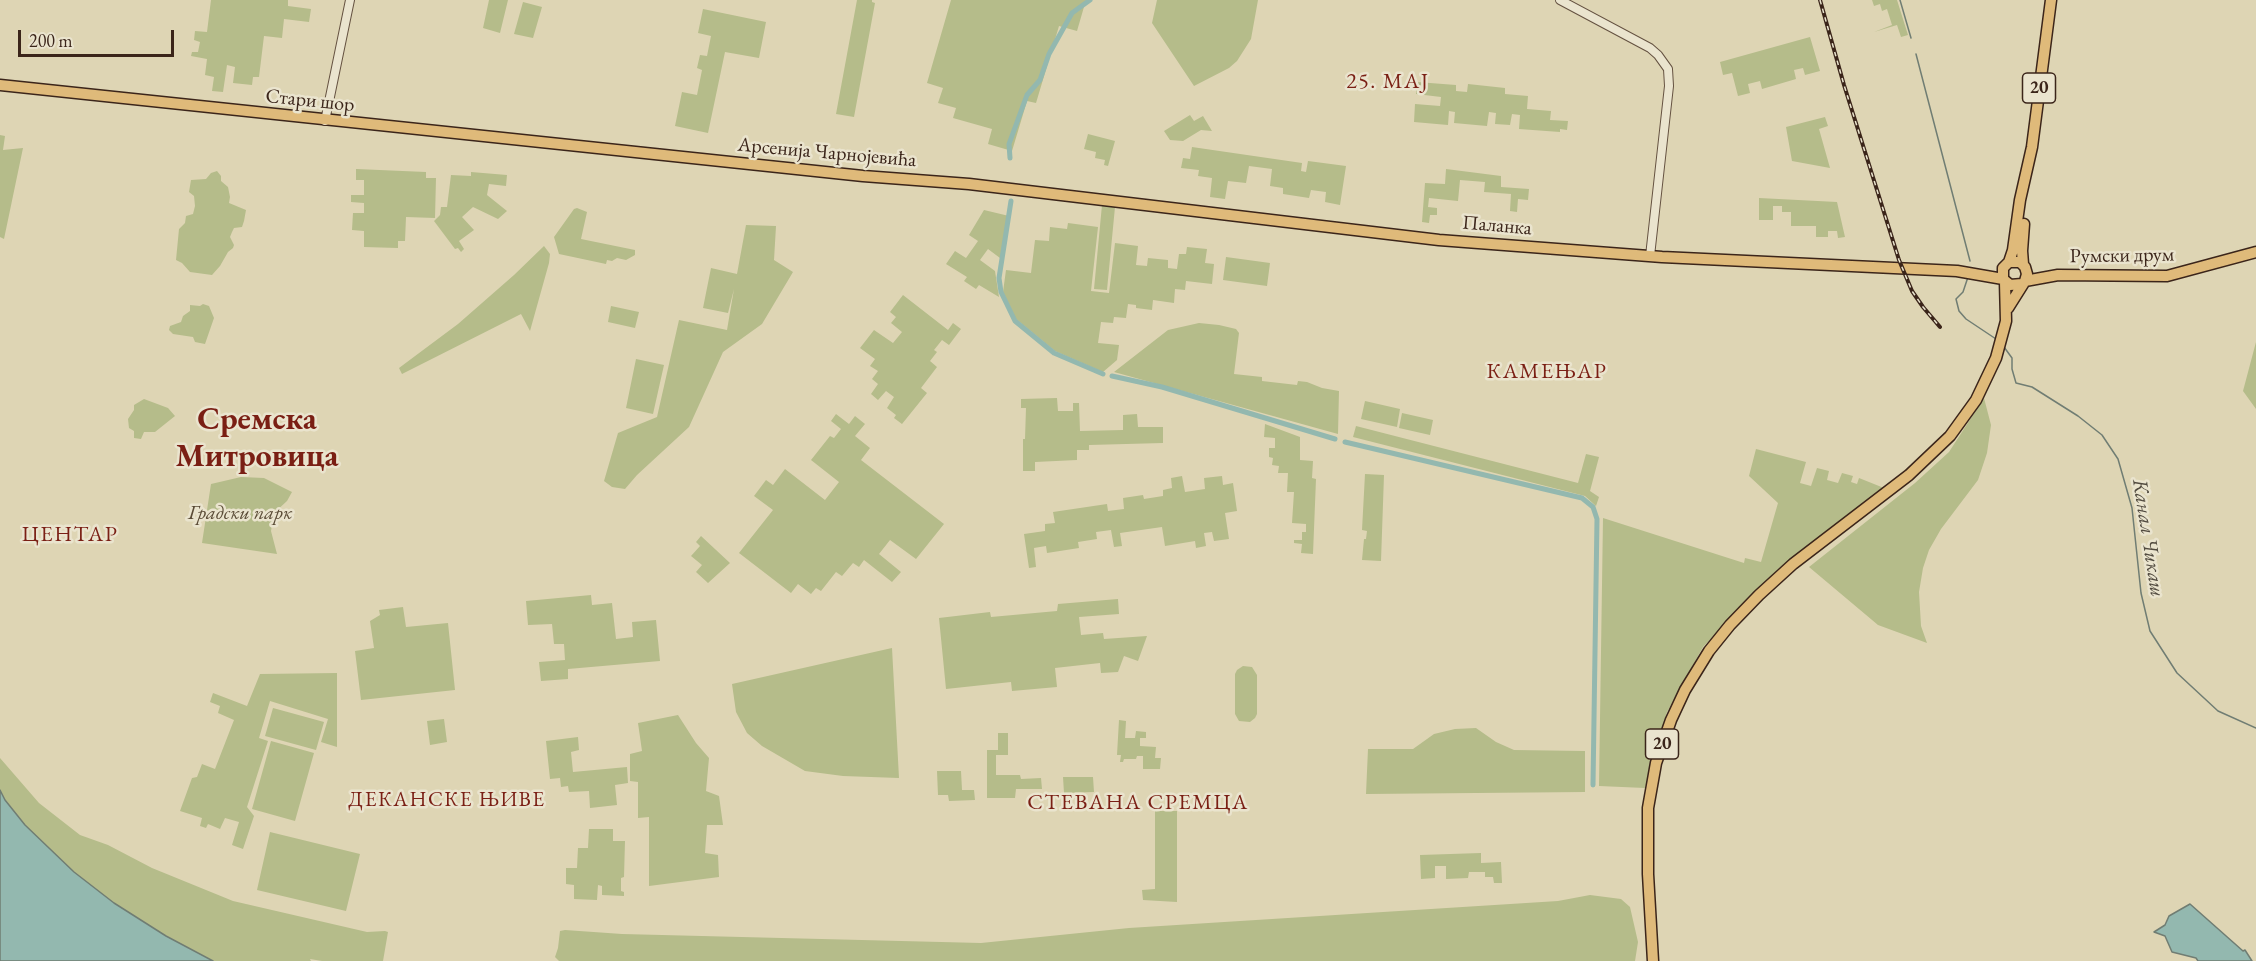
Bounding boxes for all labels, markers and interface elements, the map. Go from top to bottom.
scale bar [21,18,177,56]
text: 200 m [29,29,73,52]
district label: 25. МАЈ [1346,69,1430,95]
road number: 20 [2022,73,2056,103]
street label: Стари шор [264,84,356,118]
street label: Арсенија Чарнојевића [737,133,917,173]
street label: Паланка [1461,211,1533,241]
street label: Румски друм [2070,243,2174,269]
district label: КАМЕЊАР [1487,359,1607,385]
district label: Сремска Митровица [175,401,339,476]
water label: Канал Чикаш [2126,477,2170,599]
park label: Градски парк [188,502,292,526]
district label: ЦЕНТАР [22,522,118,548]
road number: 20 [1646,729,1678,759]
district label: ДЕКАНСКЕ ЊИВЕ [348,787,546,813]
district label: СТЕВАНА СРЕМЦА [1027,790,1249,816]

